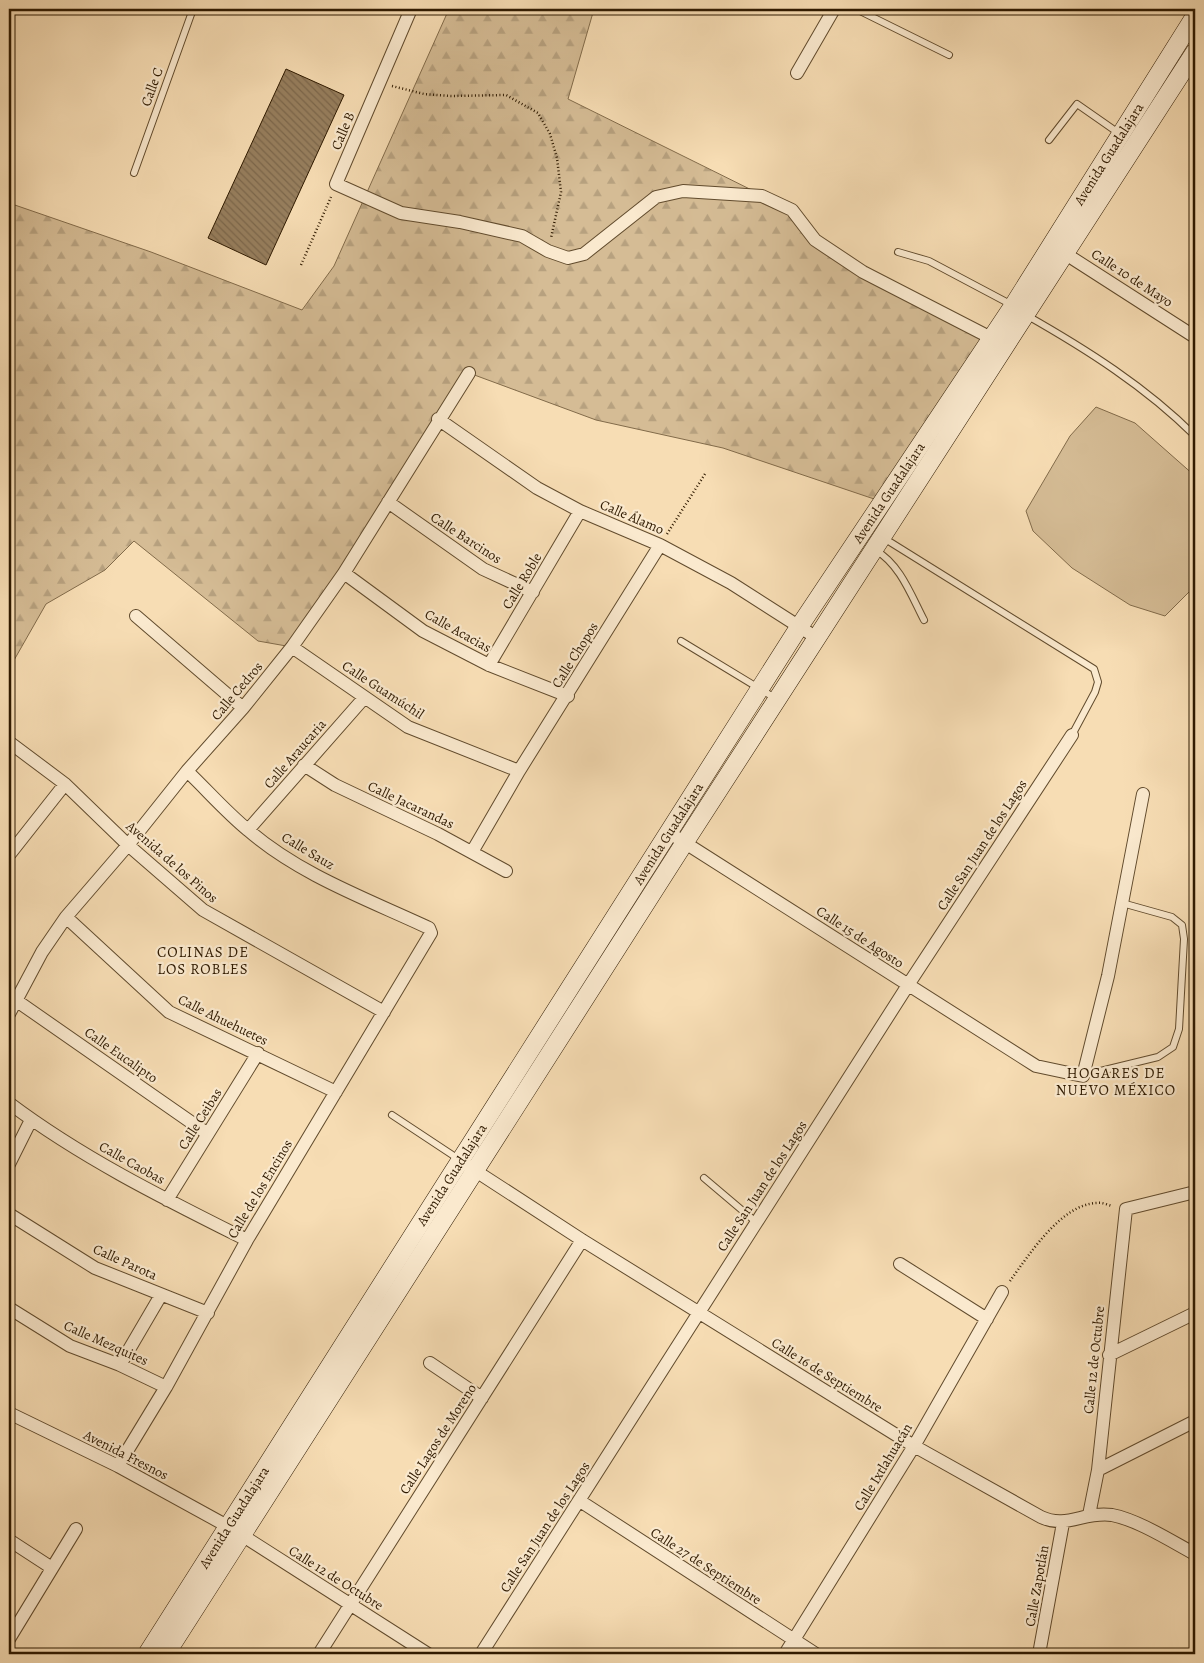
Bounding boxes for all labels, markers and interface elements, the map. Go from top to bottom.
street label: Calle C [136,65,168,109]
street label: Avenida Guadalajara [1069,98,1148,210]
street label: Calle B [327,109,359,153]
street label: Calle 10 de Mayo [1088,245,1176,312]
street label: Avenida Guadalajara [847,438,929,548]
street label: Calle Álamo [597,495,667,539]
street label: Calle Barcinos [427,508,505,568]
street label: Calle Roble [498,549,546,613]
street label: Calle Acacias [421,605,495,657]
street label: Calle Chopos [547,618,603,692]
street label: Calle Guamúchil [338,656,428,724]
street label: Calle Cedros [207,658,267,724]
street label: Calle Araucaria [259,715,331,793]
street label: Calle San Juan de los Lagos [932,776,1032,914]
street label: Calle Jacarandas [365,777,457,833]
street label: Avenida Guadalajara [628,778,708,889]
street label: Avenida de los Pinos [121,816,222,907]
street label: Calle Sauz [278,828,338,874]
street label: Calle 15 de Agosto [813,902,907,972]
district label: COLINAS DE LOS ROBLES [157,942,249,979]
street label: Calle Ahuehuetes [175,990,271,1050]
street label: Calle Eucalipto [81,1023,161,1087]
district label: HOGARES DE NUEVO MÉXICO [1056,1063,1176,1100]
street label: Calle Ceibas [174,1085,226,1153]
street label: Calle San Juan de los Lagos [712,1117,812,1255]
street label: Avenida Guadalajara [411,1119,491,1230]
street label: Calle de los Encinos [223,1136,297,1242]
street label: Calle Caobas [96,1137,168,1189]
street label: Calle Parota [90,1239,161,1285]
street label: Calle 12 de Octubre [1079,1305,1109,1415]
street label: Calle Mezquites [61,1316,151,1370]
street label: Calle 16 de Septiembre [768,1333,886,1417]
street label: Calle Lagos de Moreno [395,1380,481,1498]
street label: Calle Ixtlahuacán [849,1419,917,1514]
street label: Avenida Fresnos [79,1425,172,1485]
street label: Calle San Juan de los Lagos [495,1458,595,1596]
street label: Avenida Guadalajara [194,1462,274,1573]
street label: Calle 27 de Septiembre [647,1523,765,1609]
street label: Calle 12 de Octubre [285,1541,387,1615]
street label: Calle Zapotlán [1021,1544,1054,1628]

